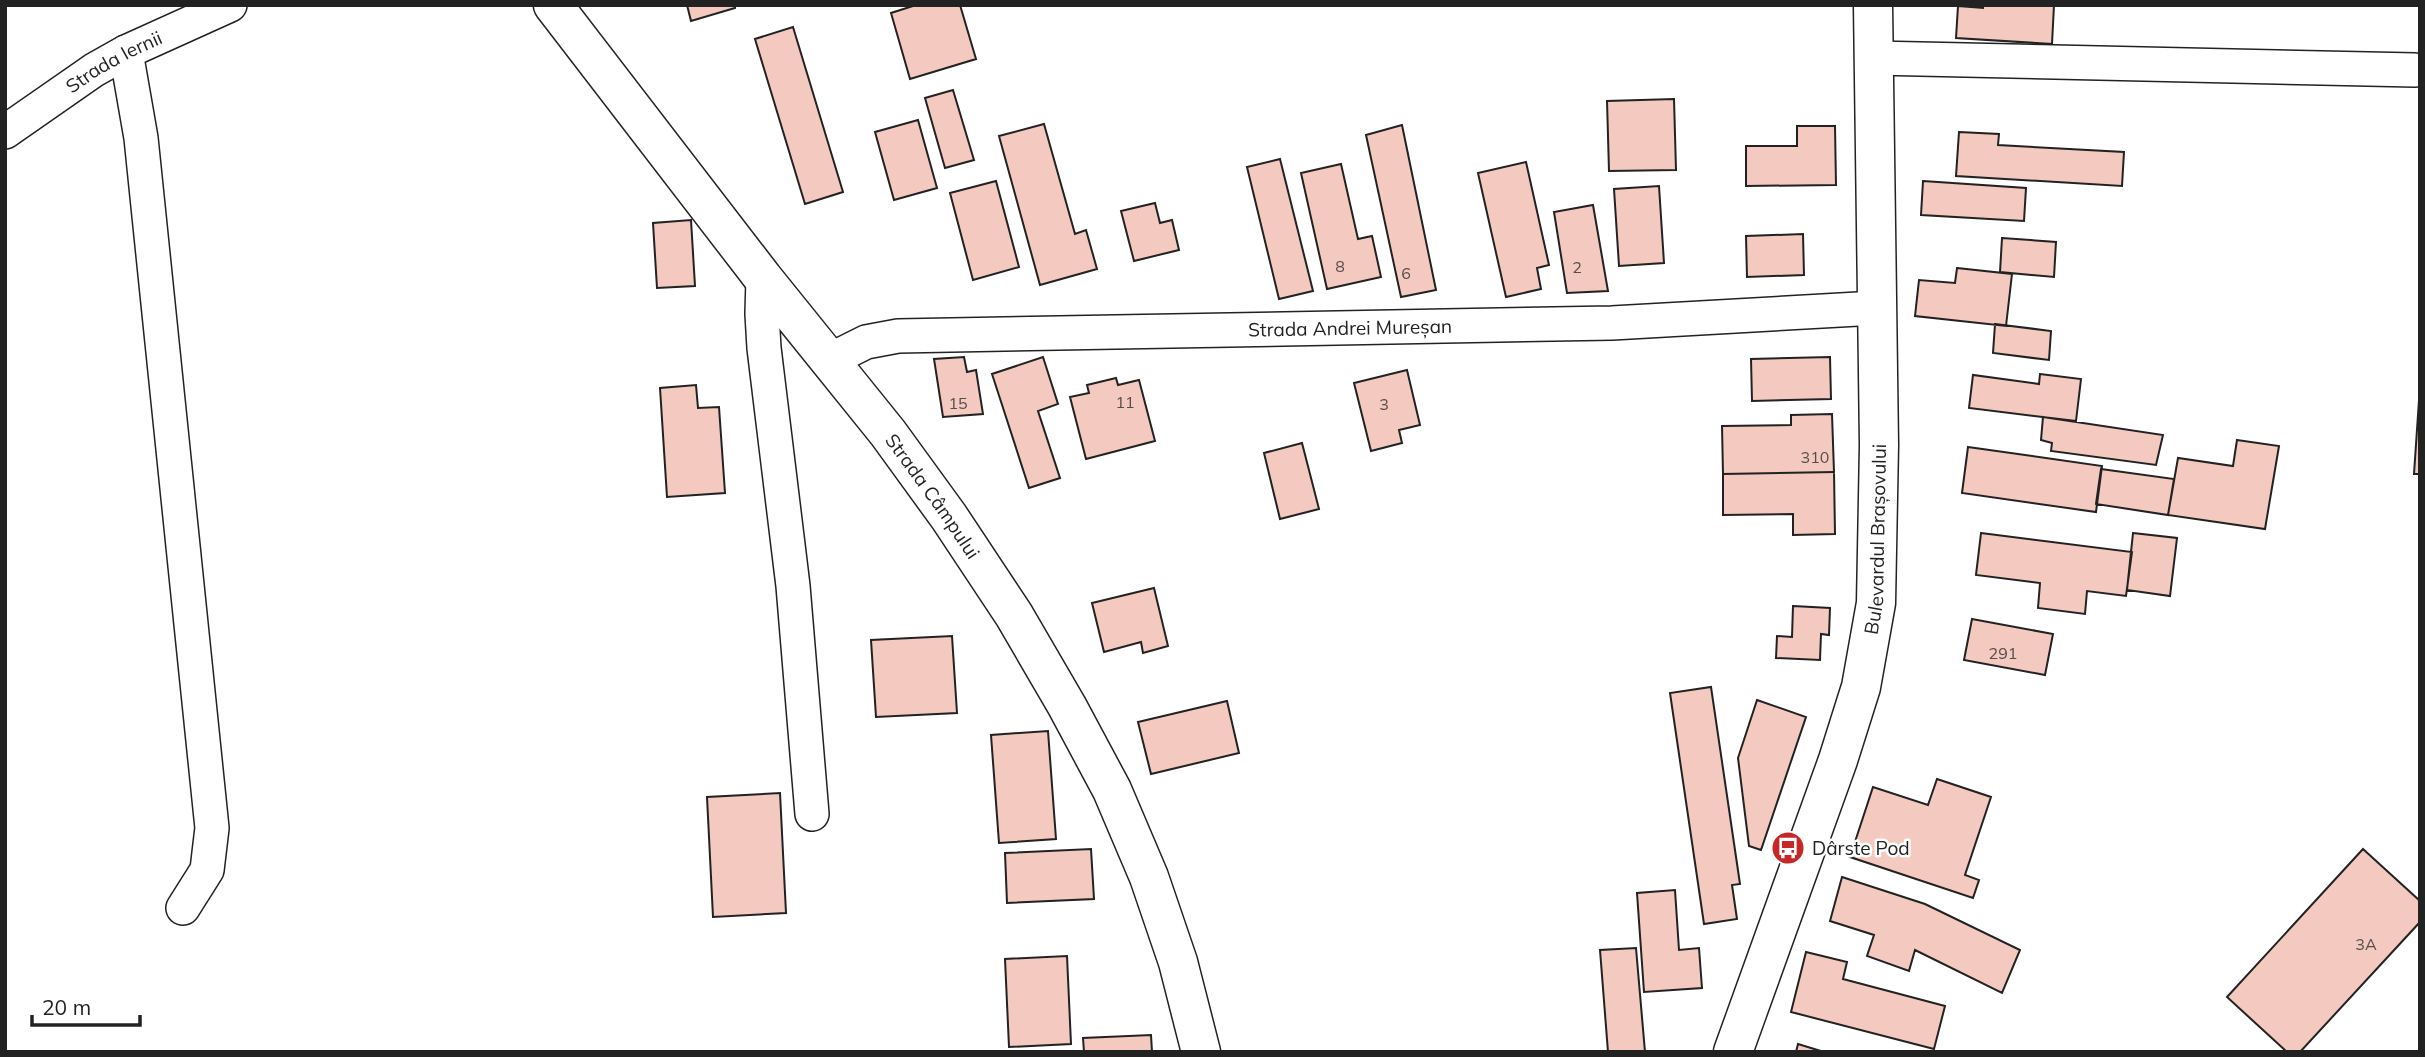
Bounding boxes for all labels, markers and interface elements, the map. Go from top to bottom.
street label: Strada Iernii [61,25,166,98]
house number: 8 [1335,256,1345,276]
house number: 2 [1572,257,1582,277]
house number: 6 [1401,263,1411,283]
street label: Strada Andrei Mureșan [1248,314,1452,342]
house number: 11 [1115,392,1135,412]
house number: 15 [948,393,968,413]
house number: 3 [1379,394,1389,414]
street label: Strada Câmpului [880,429,985,563]
street label: Bulevardul Brașovului [1859,443,1891,636]
house number: 310 [1801,447,1829,467]
house number: 291 [1989,643,2017,663]
bus stop icon: Dârste Pod [1769,829,1807,867]
place label: Dârste Pod [1812,836,1910,860]
house number: 3A [2355,934,2377,954]
scale bar [32,984,140,1028]
text: 20 m [42,994,91,1020]

